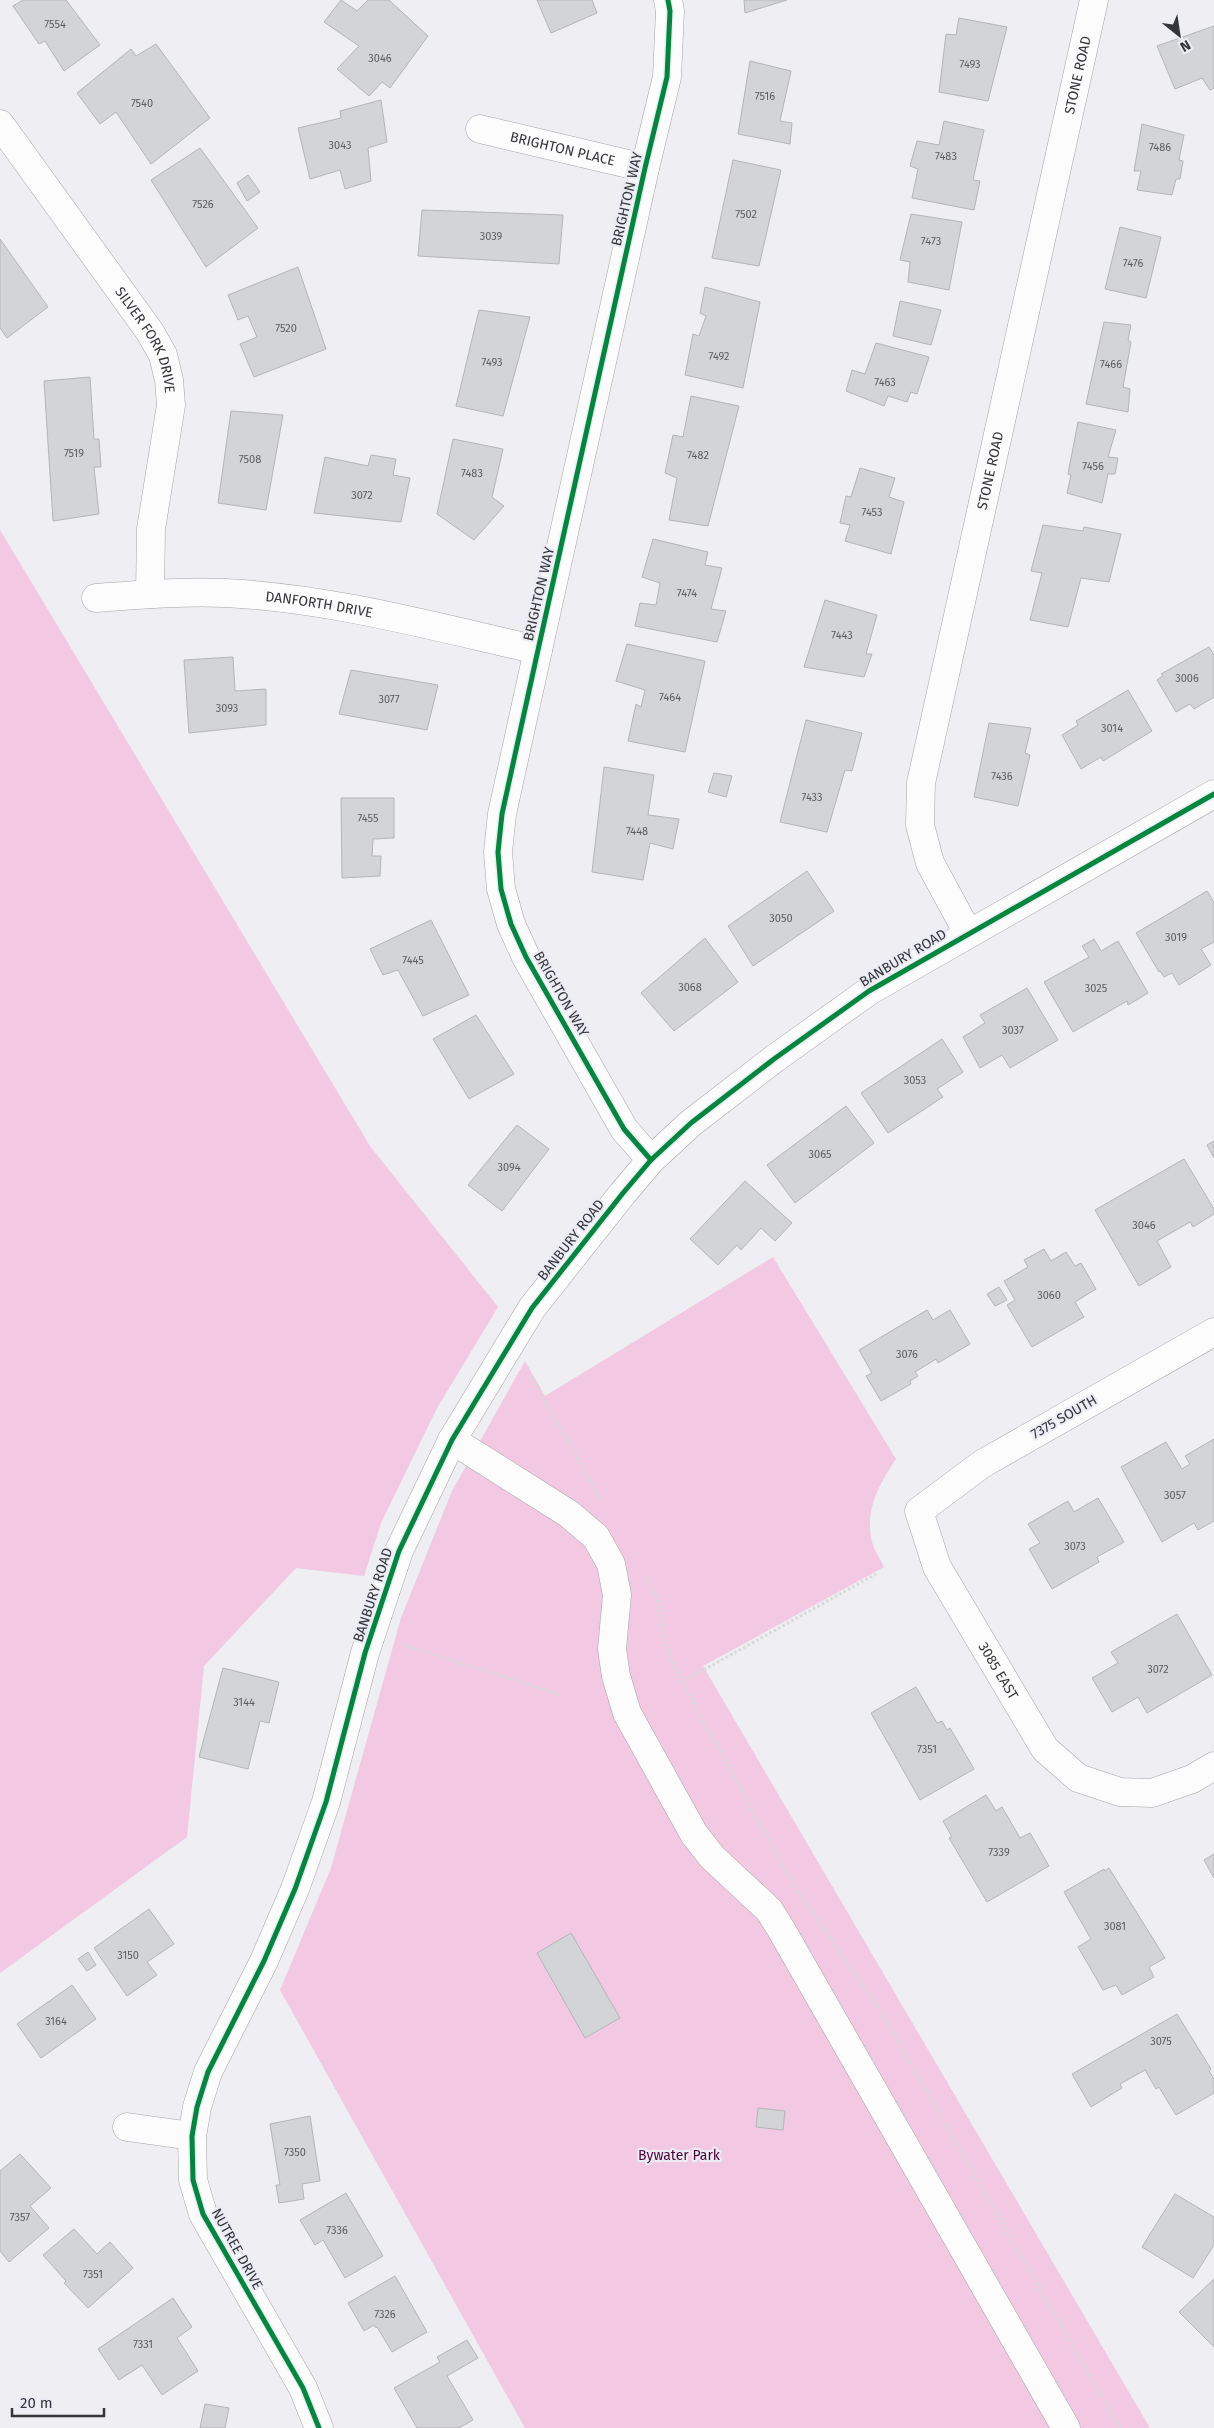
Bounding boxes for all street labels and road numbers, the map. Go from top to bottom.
street label: STONE ROAD [1061,34,1094,116]
street label: BRIGHTON PLACE [508,128,617,169]
street label: BRIGHTON WAY [608,150,646,248]
street label: SILVER FORK DRIVE [112,283,179,394]
street label: STONE ROAD [973,430,1007,511]
street label: BRIGHTON WAY [520,545,558,643]
street label: DANFORTH DRIVE [265,588,374,621]
street label: BANBURY ROAD [857,925,949,991]
street label: BRIGHTON WAY [530,948,592,1040]
street label: BANBURY ROAD [534,1196,608,1284]
street label: 7375 SOUTH [1028,1391,1100,1443]
street label: BANBURY ROAD [350,1546,396,1644]
street label: 3085 EAST [975,1639,1022,1703]
street label: NUTREE DRIVE [208,2205,266,2293]

